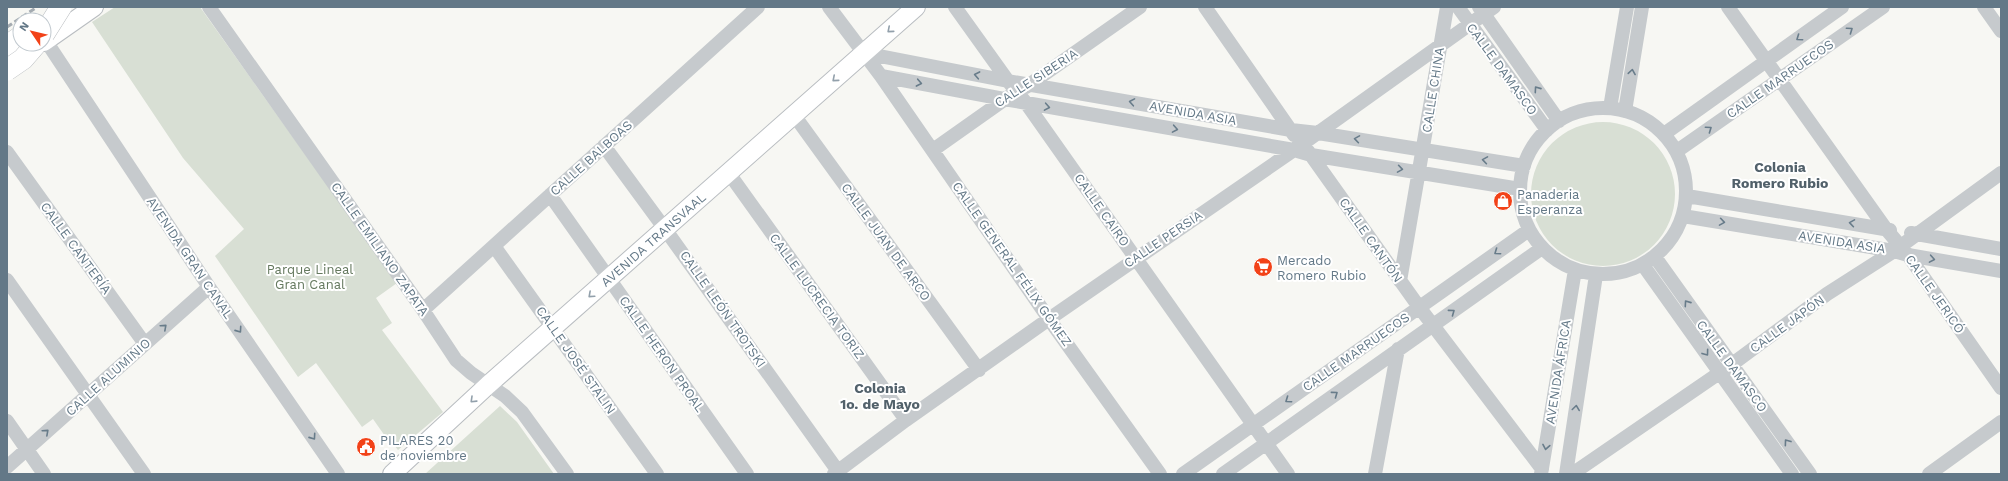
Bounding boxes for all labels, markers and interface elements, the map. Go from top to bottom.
north arrow [12,12,52,52]
text: N [17,19,32,34]
street label: CALLE DAMASCO [1464,20,1540,118]
one-way arrow [888,25,895,32]
one-way arrow [1846,27,1853,35]
one-way arrow [1796,33,1803,41]
street label: CALLE MARRUECOS [1724,36,1836,122]
street label: CALLE SIBERIA [992,45,1081,110]
street label: CALLE CHINA [1419,46,1447,134]
one-way arrow [1627,69,1636,75]
one-way arrow [973,71,980,80]
one-way arrow [832,74,839,81]
one-way arrow [916,78,923,87]
one-way arrow [1535,86,1542,93]
one-way arrow [1129,98,1135,107]
street label: AVENIDA ASIA [1148,98,1238,128]
one-way arrow [1044,102,1050,110]
street label: CALLE BALBOAS [547,117,635,199]
one-way arrow [1172,124,1178,133]
one-way arrow [1705,126,1712,134]
one-way arrow [1354,136,1360,144]
one-way arrow [1482,156,1489,165]
district label: Colonia Romero Rubio [1731,159,1829,191]
one-way arrow [1397,164,1403,173]
street label: CALLE CAIRO [1071,171,1133,249]
street label: CALLE GENERAL FÉLIX GÓMEZ [949,178,1075,349]
street label: CALLE EMILIANO ZAPATA [328,179,432,319]
street label: CALLE JUAN DE ARCO [838,180,934,304]
place label: Panaderia Esperanza [1517,187,1583,217]
street label: AVENIDA TRANSVAAL [598,189,709,290]
shop icon: Panaderia Esperanza [1492,190,1514,212]
street label: AVENIDA GRAN CANAL [144,194,236,322]
street label: CALLE CANTÓN [1336,194,1407,285]
street label: CALLE CANTERÍA [38,198,115,297]
street label: CALLE PERSIA [1121,207,1205,271]
one-way arrow [1718,217,1725,226]
one-way arrow [1849,219,1855,228]
street label: AVENIDA ASIA [1797,228,1887,256]
street label: CALLE LUCRECIA TORIZ [767,230,867,362]
street label: CALLE LEÓN TROTSKI [677,247,770,370]
one-way arrow [1494,247,1501,255]
street label: CALLE JERICÓ [1902,251,1968,336]
place label: Mercado Romero Rubio [1277,253,1367,283]
one-way arrow [1929,254,1935,263]
supermarket icon: Mercado Romero Rubio [1252,256,1274,278]
park label: Parque Lineal Gran Canal [267,262,353,292]
one-way arrow [588,291,596,298]
street label: CALLE JAPÓN [1746,291,1827,356]
street label: CALLE HERON PROAL [616,293,708,415]
one-way arrow [1685,300,1692,307]
street label: CALLE JOSÉ STALIN [533,303,620,417]
street label: CALLE MARRUECOS [1300,309,1412,395]
one-way arrow [1448,309,1455,316]
street label: CALLE DAMASCO [1694,317,1770,415]
street label: AVENIDA ÁFRICA [1541,318,1574,425]
one-way arrow [159,324,167,331]
one-way arrow [234,326,242,333]
street label: CALLE ALUMINIO [63,335,153,419]
one-way arrow [1702,349,1709,356]
district label: Colonia 1o. de Mayo [840,380,920,412]
one-way arrow [1330,392,1337,399]
one-way arrow [470,395,478,403]
one-way arrow [1285,395,1292,402]
one-way arrow [1571,405,1580,411]
one-way arrow [42,430,49,437]
one-way arrow [308,433,316,440]
place label: PILARES 20 de noviembre [380,433,467,463]
public building icon: PILARES 20 de noviembre [355,436,377,458]
one-way arrow [1785,440,1792,447]
one-way arrow [1542,444,1550,450]

